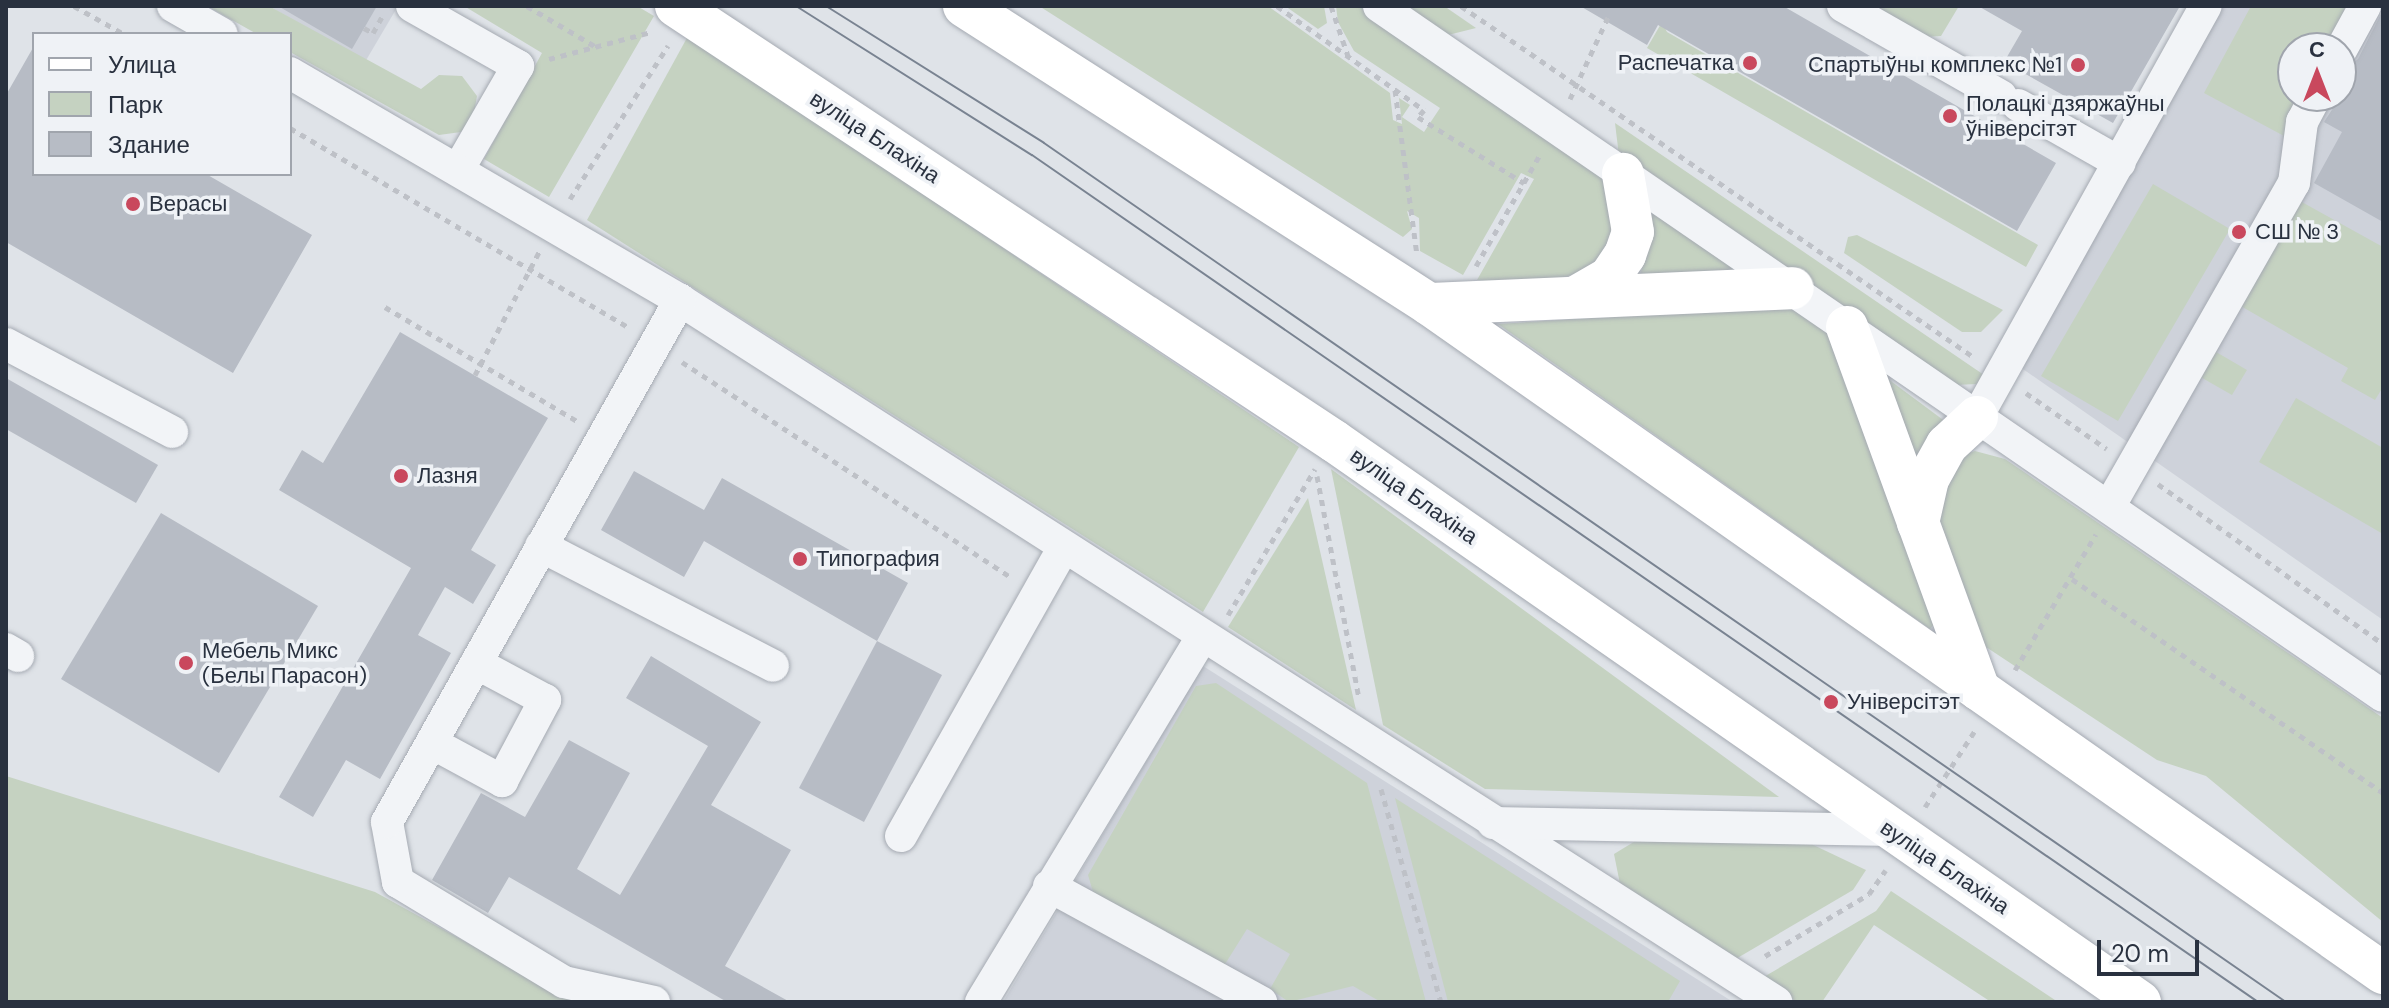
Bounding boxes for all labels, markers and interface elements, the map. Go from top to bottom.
legend [32,32,292,176]
north arrow [2277,32,2357,112]
text: С [2309,35,2325,64]
text: Улица [108,49,176,80]
place label: Распечатка [1618,50,1734,76]
place label: Спартыўны комплекс №1 [1808,52,2062,78]
marker: Распечатка [1741,54,1759,72]
marker: Спартыўны комплекс №1 [2069,56,2087,74]
street label: вуліца Блахіна [805,85,945,189]
text: Парк [108,89,162,120]
place label: Полацкі дзяржаўны ўніверсітэт [1966,90,2165,142]
marker: Полацкі дзяржаўны ўніверсітэт [1941,107,1959,125]
text: Здание [108,129,190,160]
place label: Верасы [149,191,227,217]
marker: Верасы [124,195,142,213]
place label: СШ № 3 [2255,219,2339,245]
marker: СШ № 3 [2230,223,2248,241]
street label: вуліца Блахіна [1345,442,1483,550]
place label: Лазня [417,463,478,489]
marker: Лазня [392,467,410,485]
place label: Типография [816,546,940,572]
marker: Типография [791,550,809,568]
place label: Мебель Микс (Белы Парасон) [202,637,367,688]
marker: Мебель Микс (Белы Парасон) [177,654,195,672]
place label: Універсітэт [1847,689,1960,715]
marker: Універсітэт [1822,693,1840,711]
street label: вуліца Блахіна [1876,814,2014,920]
scale bar [2101,924,2203,974]
text: 20 m [2111,938,2169,969]

